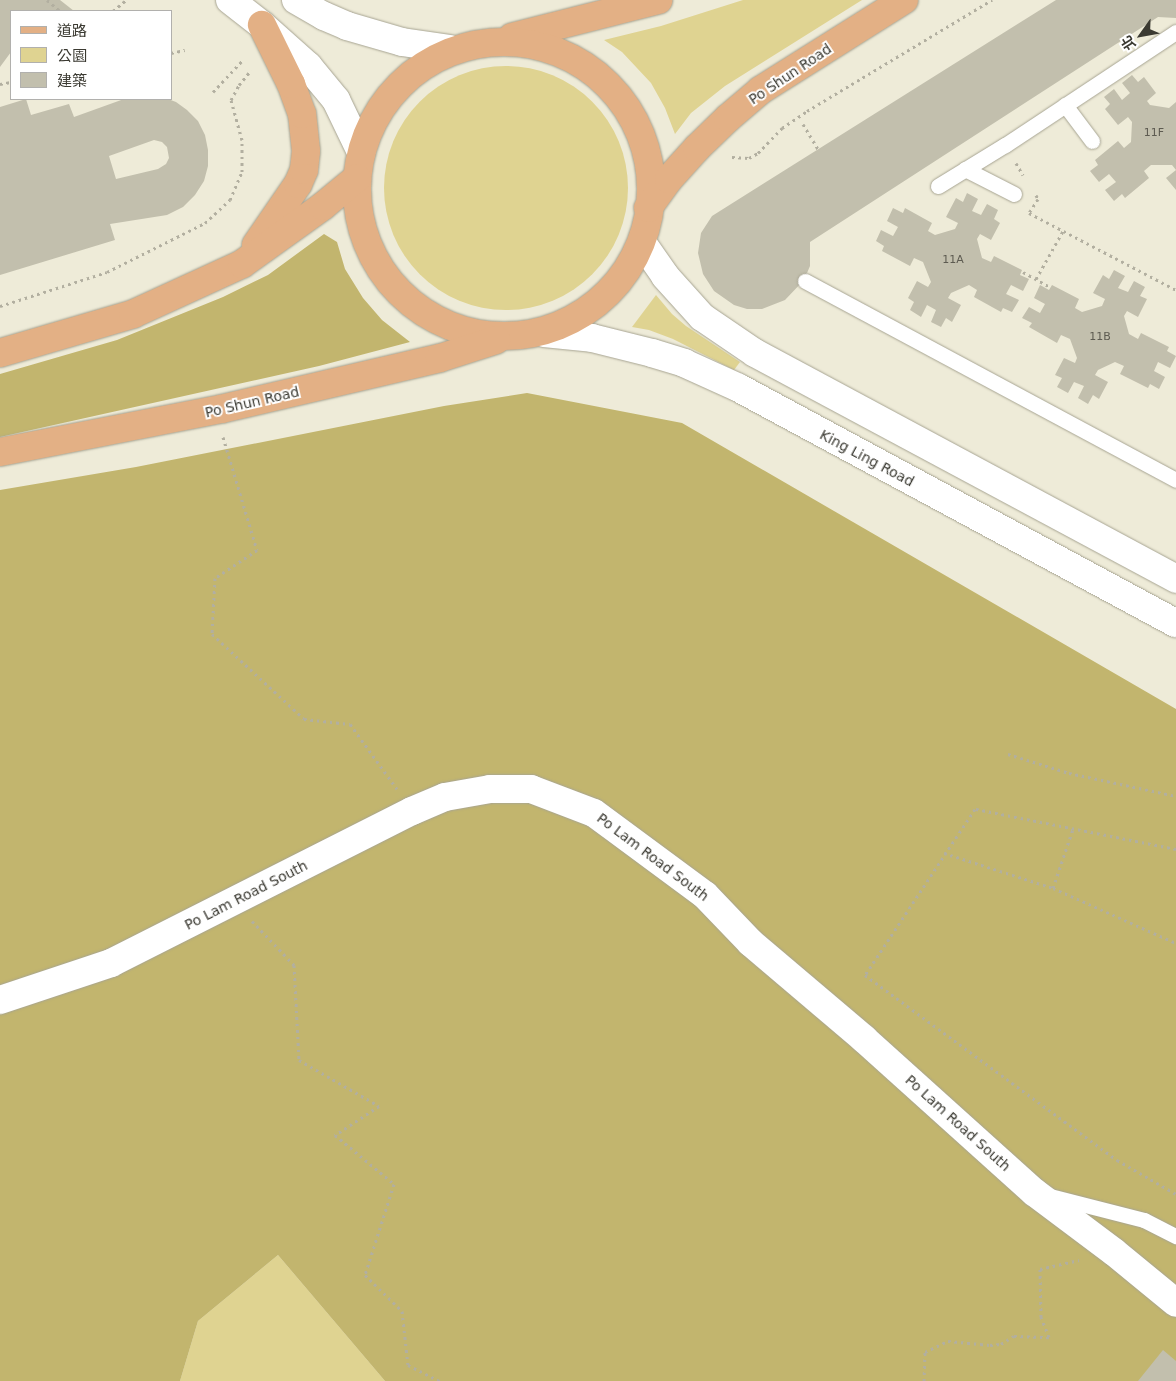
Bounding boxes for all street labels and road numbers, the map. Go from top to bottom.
street label: Po Shun Road [745,40,835,108]
street label: Po Shun Road [203,383,301,421]
street label: King Ling Road [817,426,917,490]
street label: Po Lam Road South [594,809,712,905]
street label: Po Lam Road South [182,857,310,933]
street label: Po Lam Road South [902,1071,1014,1175]

